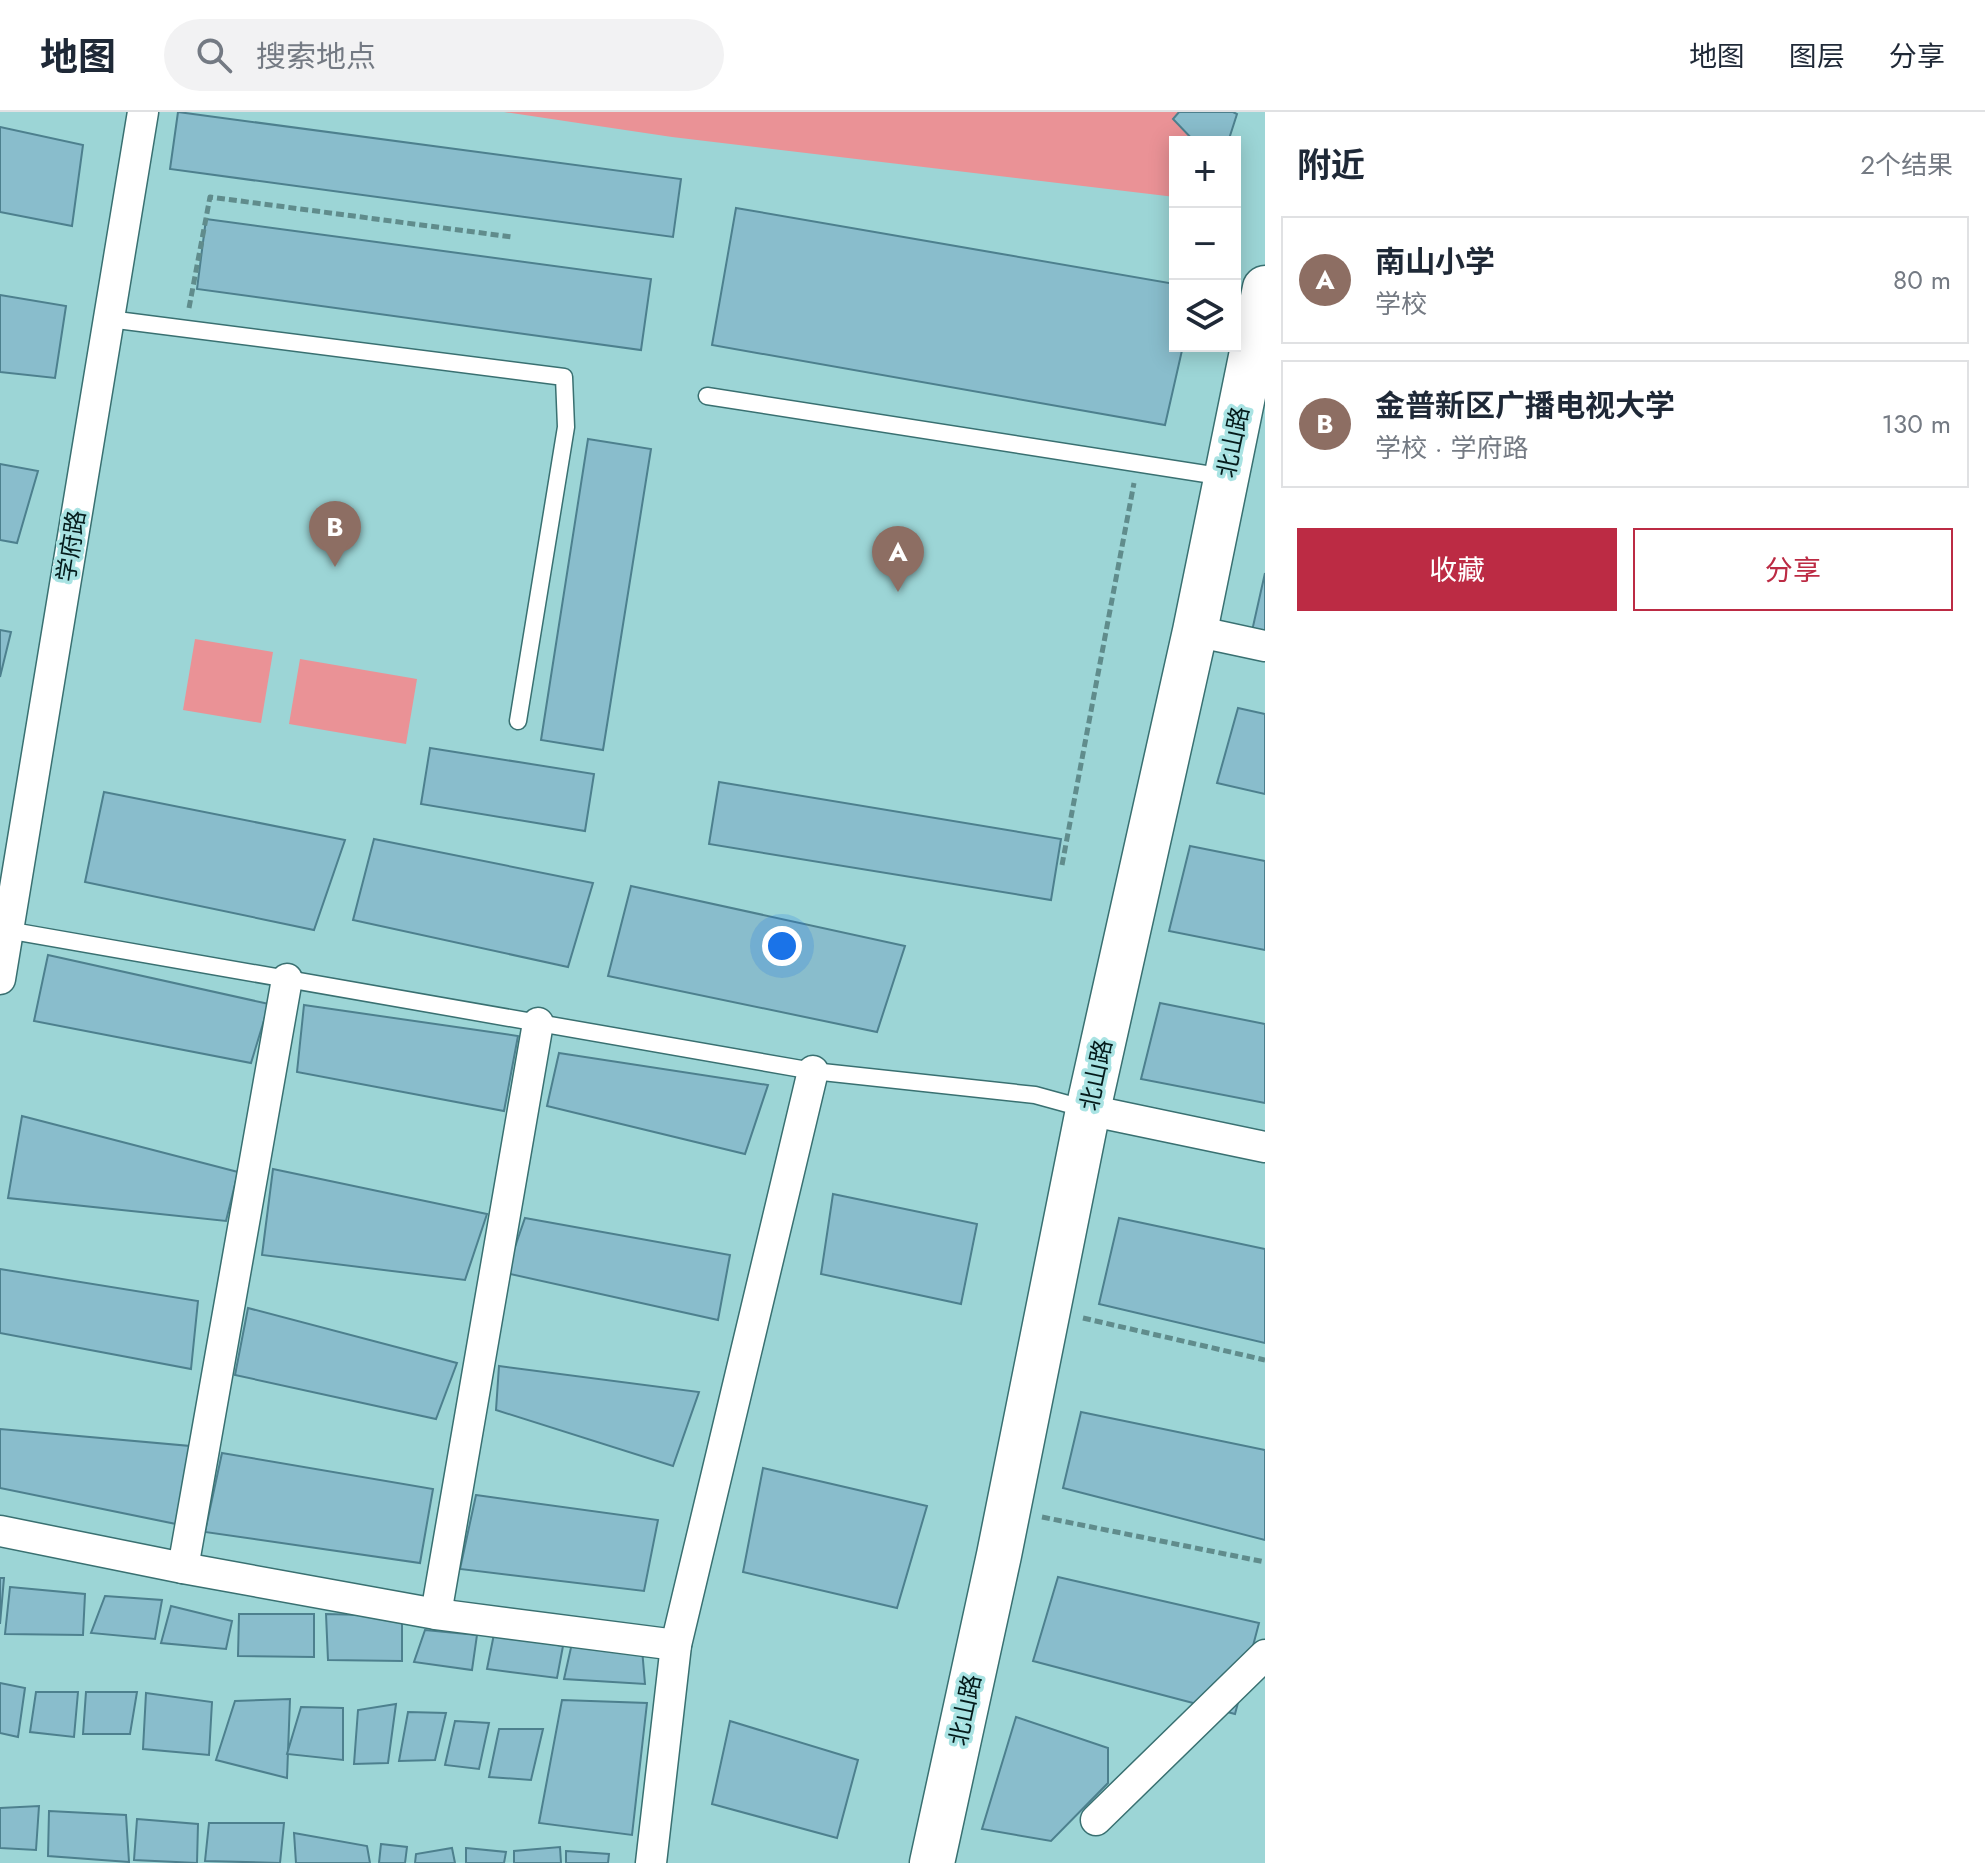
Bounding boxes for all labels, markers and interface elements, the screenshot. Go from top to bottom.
search box [164,19,724,91]
text: 地图 [40,29,116,84]
icon: search [192,33,236,77]
text: 搜索地点 [256,35,376,78]
text: 地图 [1689,36,1745,77]
text: 图层 [1789,36,1845,77]
text: 分享 [1889,36,1945,77]
map controls [1169,136,1241,352]
button: + [1169,136,1241,208]
text: 附近 [1297,141,1365,190]
text: 2个结果 [1860,146,1953,184]
button: − [1169,208,1241,280]
text: 南山小学 [1375,240,1495,283]
text: A [1315,261,1335,299]
text: 80 m [1893,261,1951,299]
button: layers [1169,280,1241,352]
text: 学校 [1375,285,1427,323]
text: 金普新区广播电视大学 [1375,384,1675,427]
street label: 北山路 [1208,403,1258,481]
text: B [1316,405,1334,443]
text: 130 m [1881,405,1951,443]
text: 学校 · 学府路 [1375,429,1528,467]
pin: B [309,501,361,567]
street label: 学府路 [48,508,94,584]
pin: A [872,526,924,592]
button: 收藏 [1297,528,1617,611]
button: 分享 [1633,528,1953,611]
your location [762,926,802,966]
street label: 北山路 [1071,1036,1121,1114]
street label: 北山路 [940,1671,990,1749]

